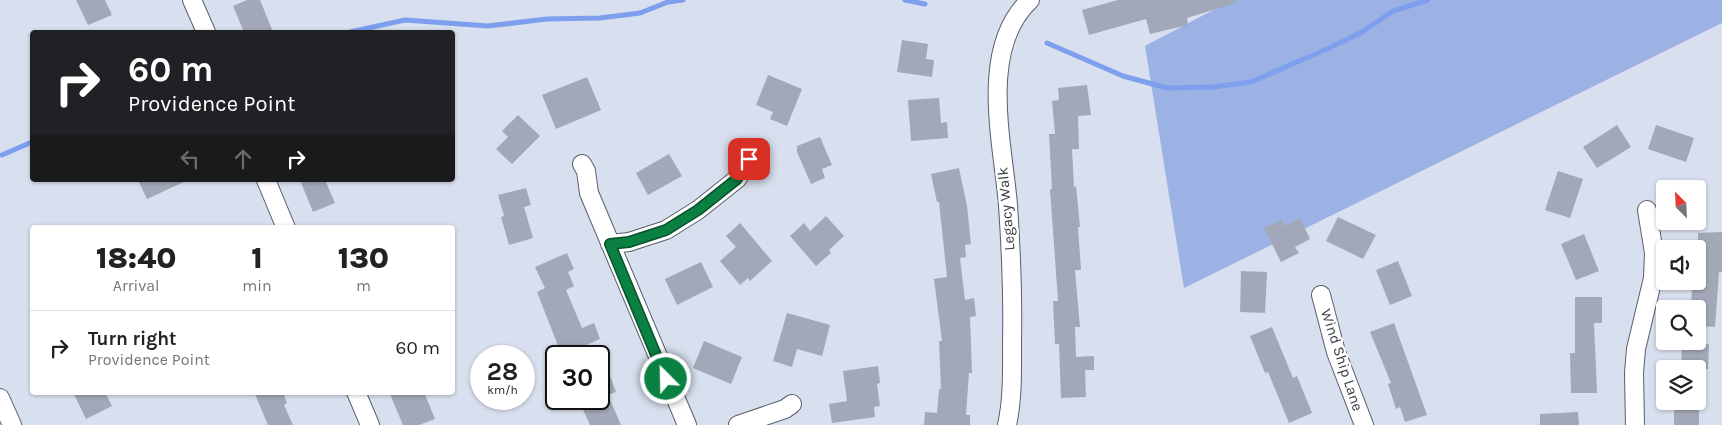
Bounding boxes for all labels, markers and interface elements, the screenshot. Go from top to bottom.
text: 60 m [128,49,213,90]
icon: right [45,50,110,115]
text: Providence Point [128,91,296,117]
pin [728,138,770,180]
icon: left [176,145,204,173]
icon: ahead [229,145,257,173]
icon: right [282,145,310,173]
icon: arrive [735,145,763,173]
street label: Legacy Walk [993,167,1019,251]
north arrow [1656,180,1706,230]
map controls [1656,180,1706,410]
text: 18:40 [96,240,176,276]
text: 1 [251,240,263,276]
text: 130 [338,240,389,276]
button: sound [1656,240,1706,290]
text: Arrival [113,276,160,295]
text: min [242,276,272,295]
text: m [356,276,371,295]
button: search [1656,300,1706,350]
street label: Wind Ship Lane [1317,307,1367,413]
text: Turn right [88,328,177,350]
icon: right [45,334,73,362]
text: 60 m [396,337,440,359]
speed limit sign: 30 [545,345,610,410]
text: Providence Point [88,350,210,369]
position arrow [639,352,691,404]
text: 28 [487,357,518,386]
button: layers [1656,360,1706,410]
text: km/h [487,383,518,397]

